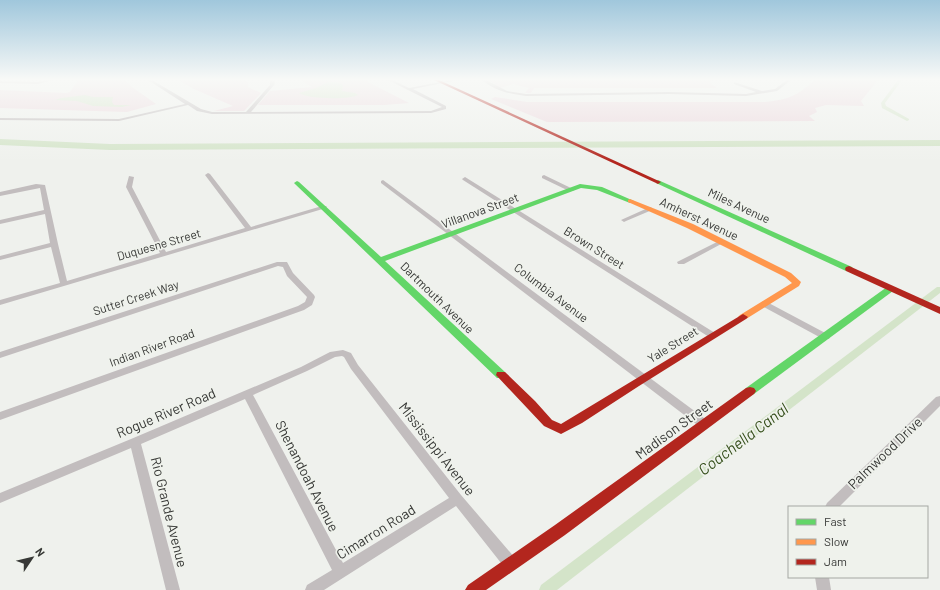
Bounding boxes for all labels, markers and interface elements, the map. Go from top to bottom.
street label: Miles Avenue [706,185,773,226]
street label: Villanova Street [439,190,520,231]
street label: Amherst Avenue [658,194,741,242]
street label: Brown Street [562,223,627,271]
street label: Duquesne Street [115,225,202,263]
street label: Dartmouth Avenue [398,259,477,336]
street label: Columbia Avenue [512,260,591,325]
street label: Sutter Creek Way [91,276,181,318]
street label: Yale Street [645,323,700,365]
street label: Indian River Road [107,325,196,369]
street label: Rogue River Road [114,384,218,441]
street label: Madison Street [632,395,716,462]
water label: Coachella Canal [694,398,792,479]
street label: Mississippi Avenue [396,399,479,499]
street label: Palmwood Drive [844,413,925,492]
street label: Shenandoah Avenue [272,417,343,534]
street label: Rio Grande Avenue [148,455,191,569]
street label: Cimarron Road [333,501,418,563]
legend [788,506,928,578]
text: Fast [824,514,847,528]
text: Slow [824,534,849,548]
north arrow [12,538,52,578]
text: N [33,545,48,559]
text: Jam [824,554,847,568]

